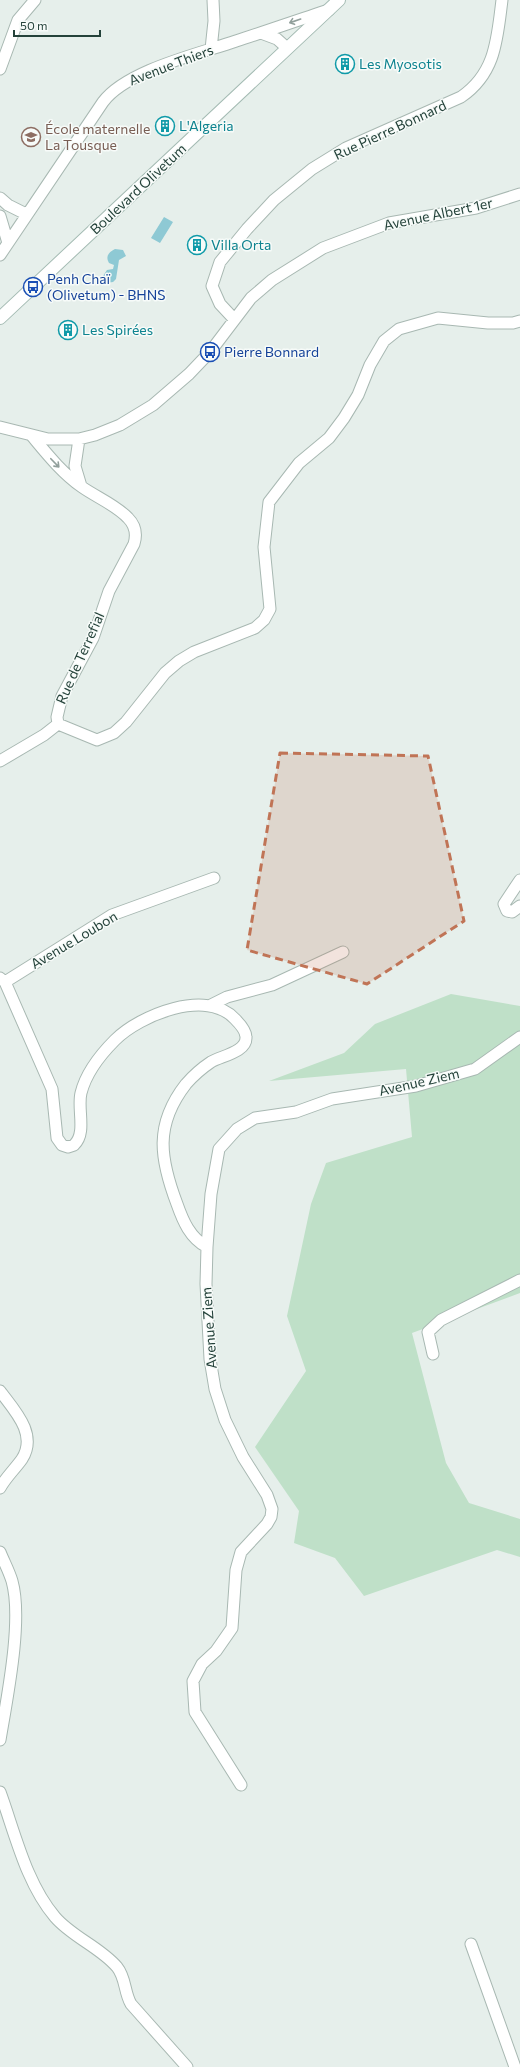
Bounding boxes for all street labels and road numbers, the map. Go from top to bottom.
street label: Avenue Thiers [126,41,215,88]
street label: Rue Pierre Bonnard [331,96,449,163]
street label: Boulevard Olivetum [86,140,189,237]
street label: Avenue Albert 1er [382,194,494,233]
street label: Rue de Terrefial [52,609,107,706]
street label: Avenue Loubon [27,907,120,972]
street label: Avenue Ziem [377,1064,461,1099]
street label: Avenue Ziem [197,1287,220,1370]

